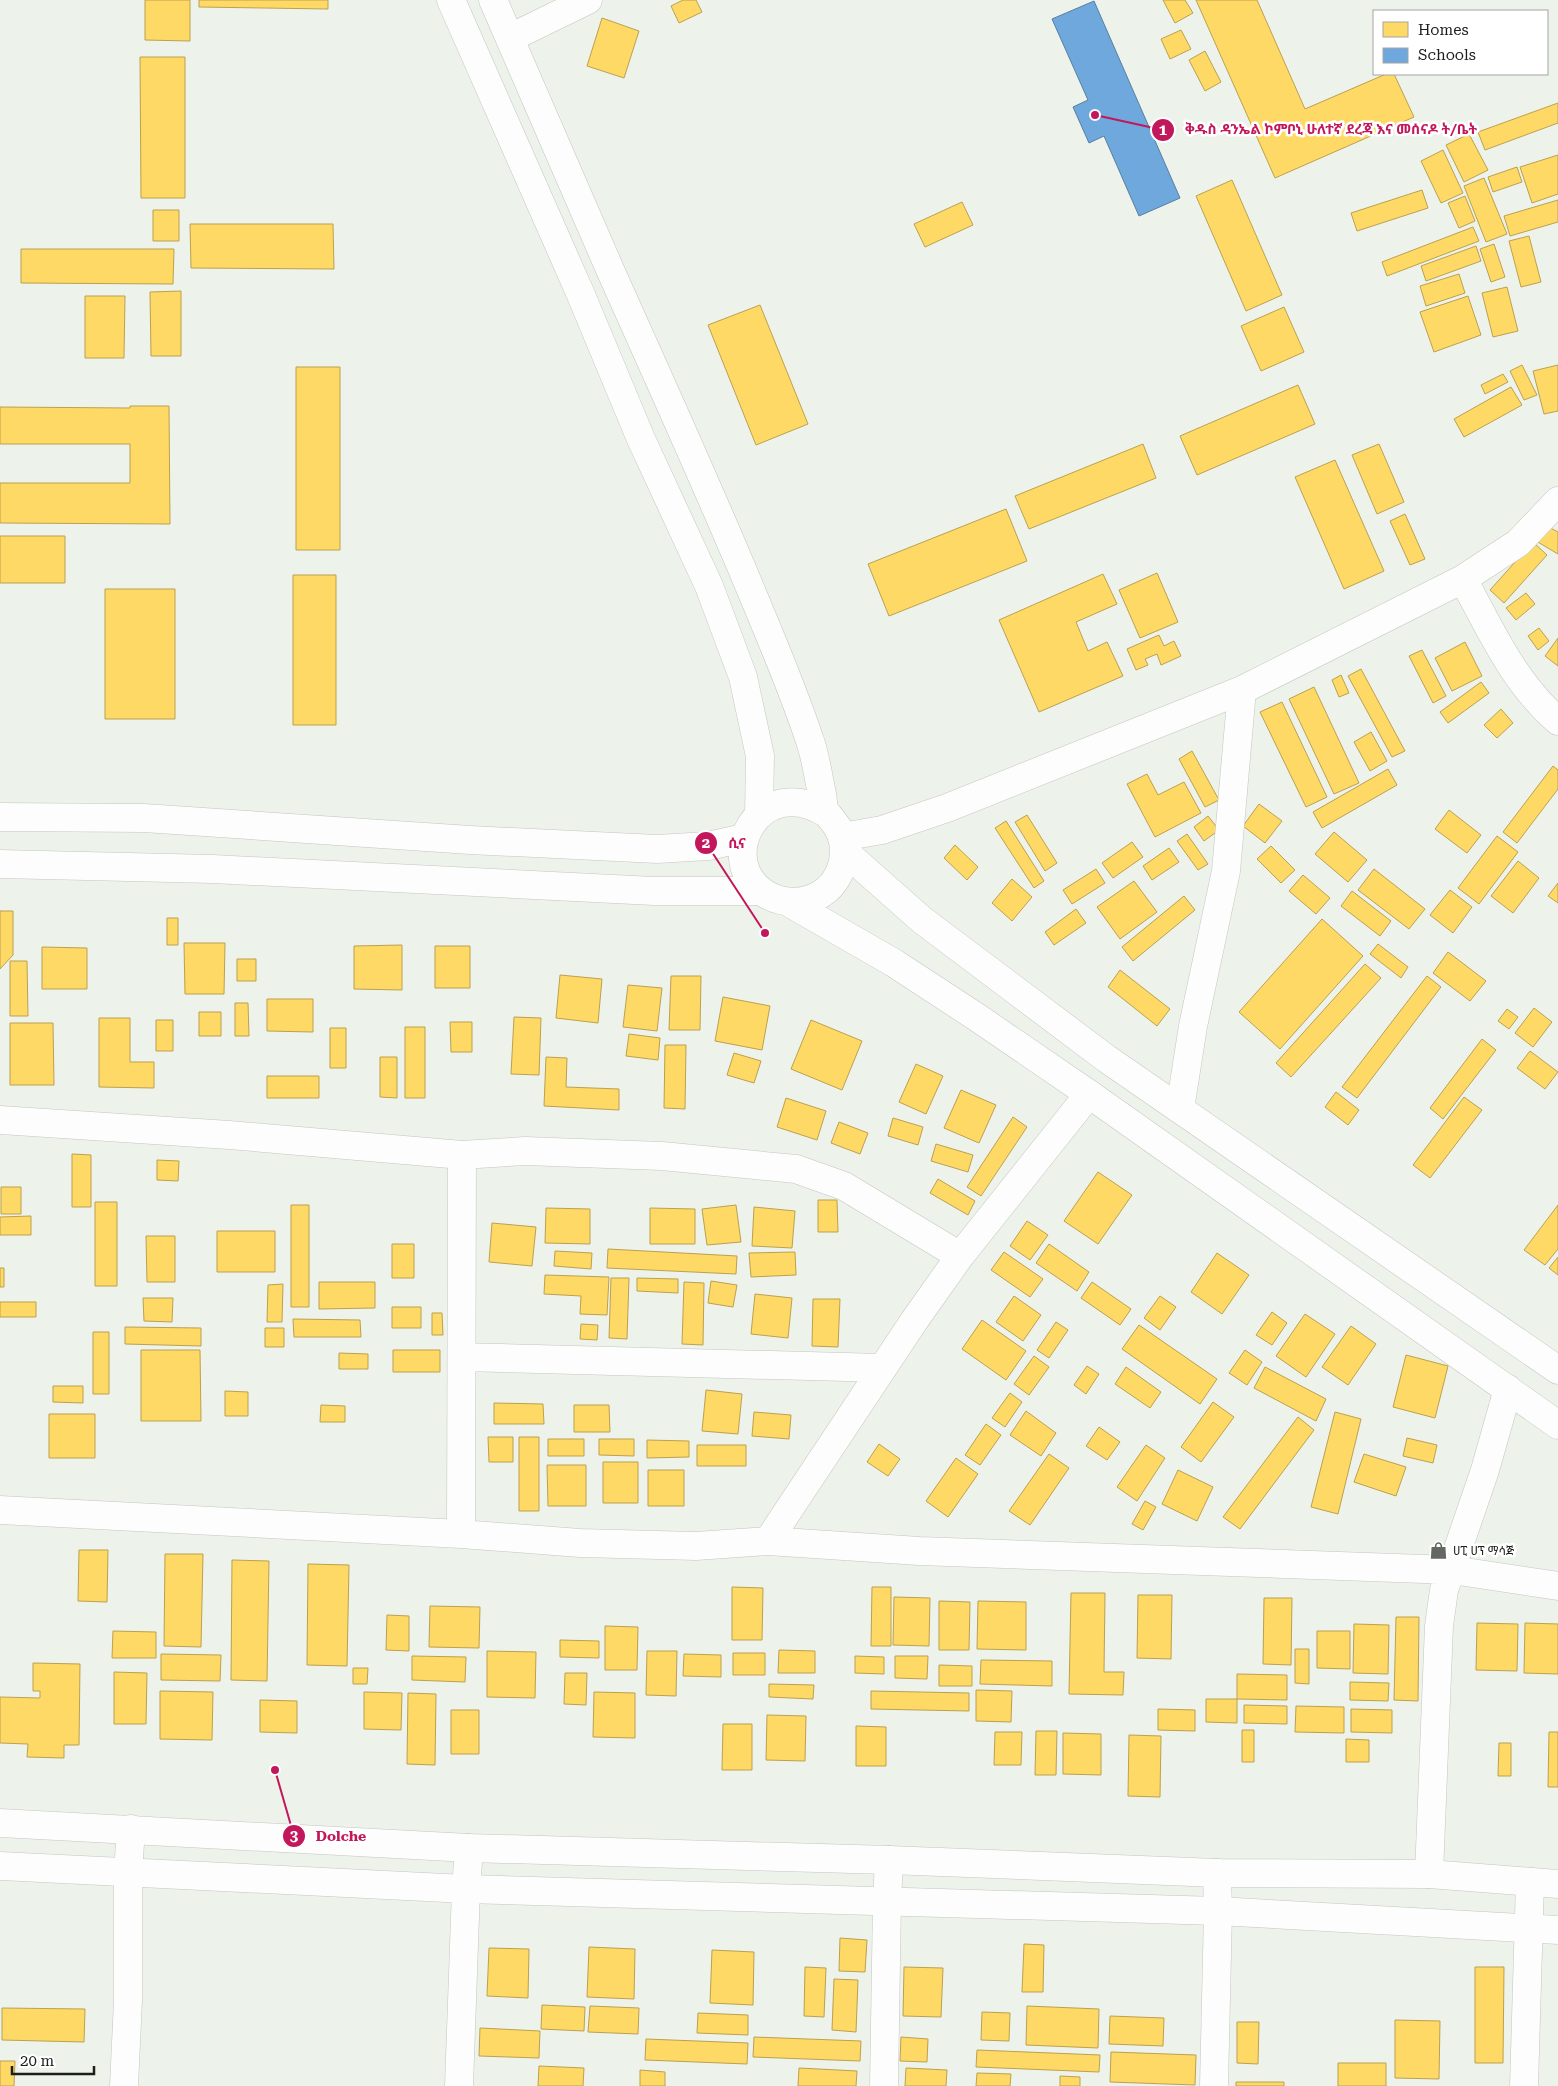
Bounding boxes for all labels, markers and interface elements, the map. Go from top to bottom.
legend [1373,10,1548,75]
text: Homes [1418,21,1469,39]
text: Schools [1418,46,1476,64]
callout: ቅዱስ ዳንኤል ኮምቦኒ ሁለተኛ ደረጃ እና መሰናዶ ት/ቤት [1150,115,1487,144]
text: 1 [1159,121,1168,139]
text: ቅዱስ ዳንኤል ኮምቦኒ ሁለተኛ ደረጃ እና መሰናዶ ት/ቤት [1185,121,1477,137]
callout: ሲና [693,829,756,858]
text: 2 [702,834,710,852]
text: ሲና [728,835,746,851]
shop icon: ሀፒ ሀፕ ማሳጅ [1429,1541,1449,1561]
place label: ሀፒ ሀፕ ማሳጅ [1453,1544,1515,1558]
callout: Dolche [281,1821,377,1850]
text: 3 [290,1827,299,1845]
text: Dolche [316,1828,366,1844]
scale bar [12,2044,95,2076]
text: 20 m [20,2052,55,2070]

